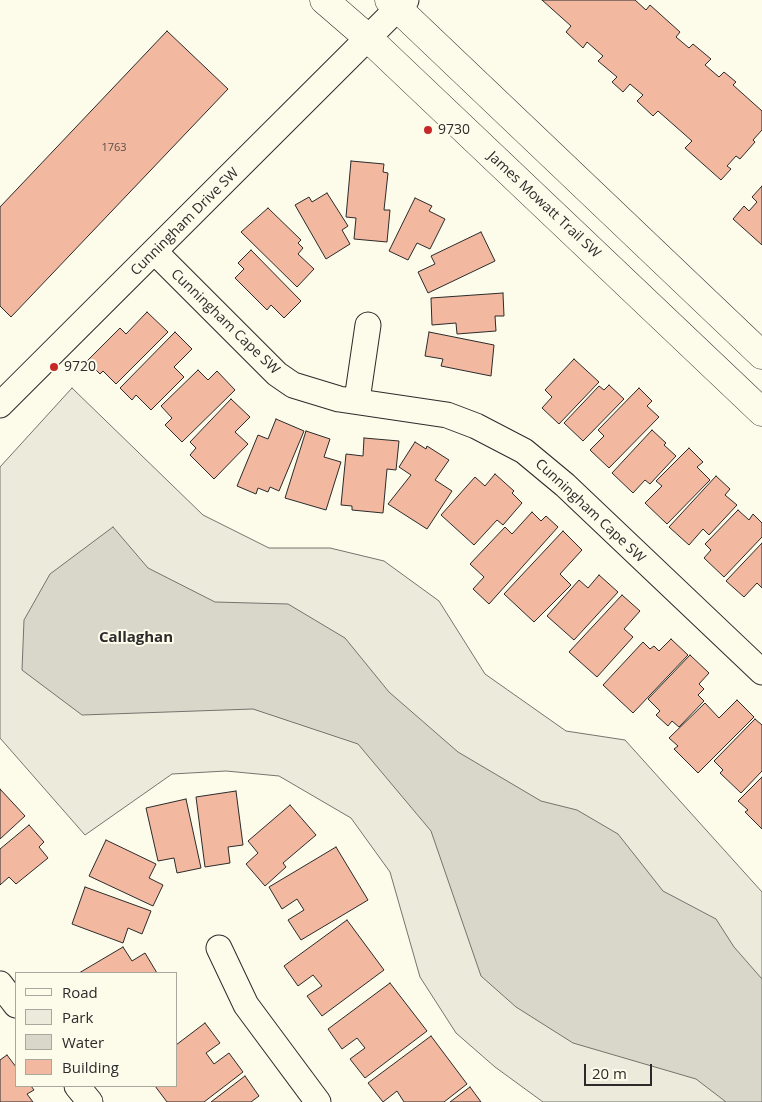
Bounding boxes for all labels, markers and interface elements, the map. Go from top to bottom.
place label: 9730 [438,122,470,138]
marker: 9730 [422,124,434,136]
house number: 1763 [101,141,127,155]
street label: James Mowatt Trail SW [484,148,604,262]
street label: Cunningham Drive SW [128,165,242,279]
street label: Cunningham Cape SW [167,266,283,378]
place label: 9720 [64,359,96,375]
marker: 9720 [48,361,60,373]
street label: Cunningham Cape SW [531,456,649,566]
district label: Callaghan [99,629,173,647]
legend [15,972,178,1087]
text: Road [62,982,98,1002]
text: Park [62,1007,93,1027]
text: Water [62,1032,104,1052]
scale bar [587,1054,654,1086]
text: Building [62,1057,119,1077]
text: 20 m [592,1063,627,1083]

